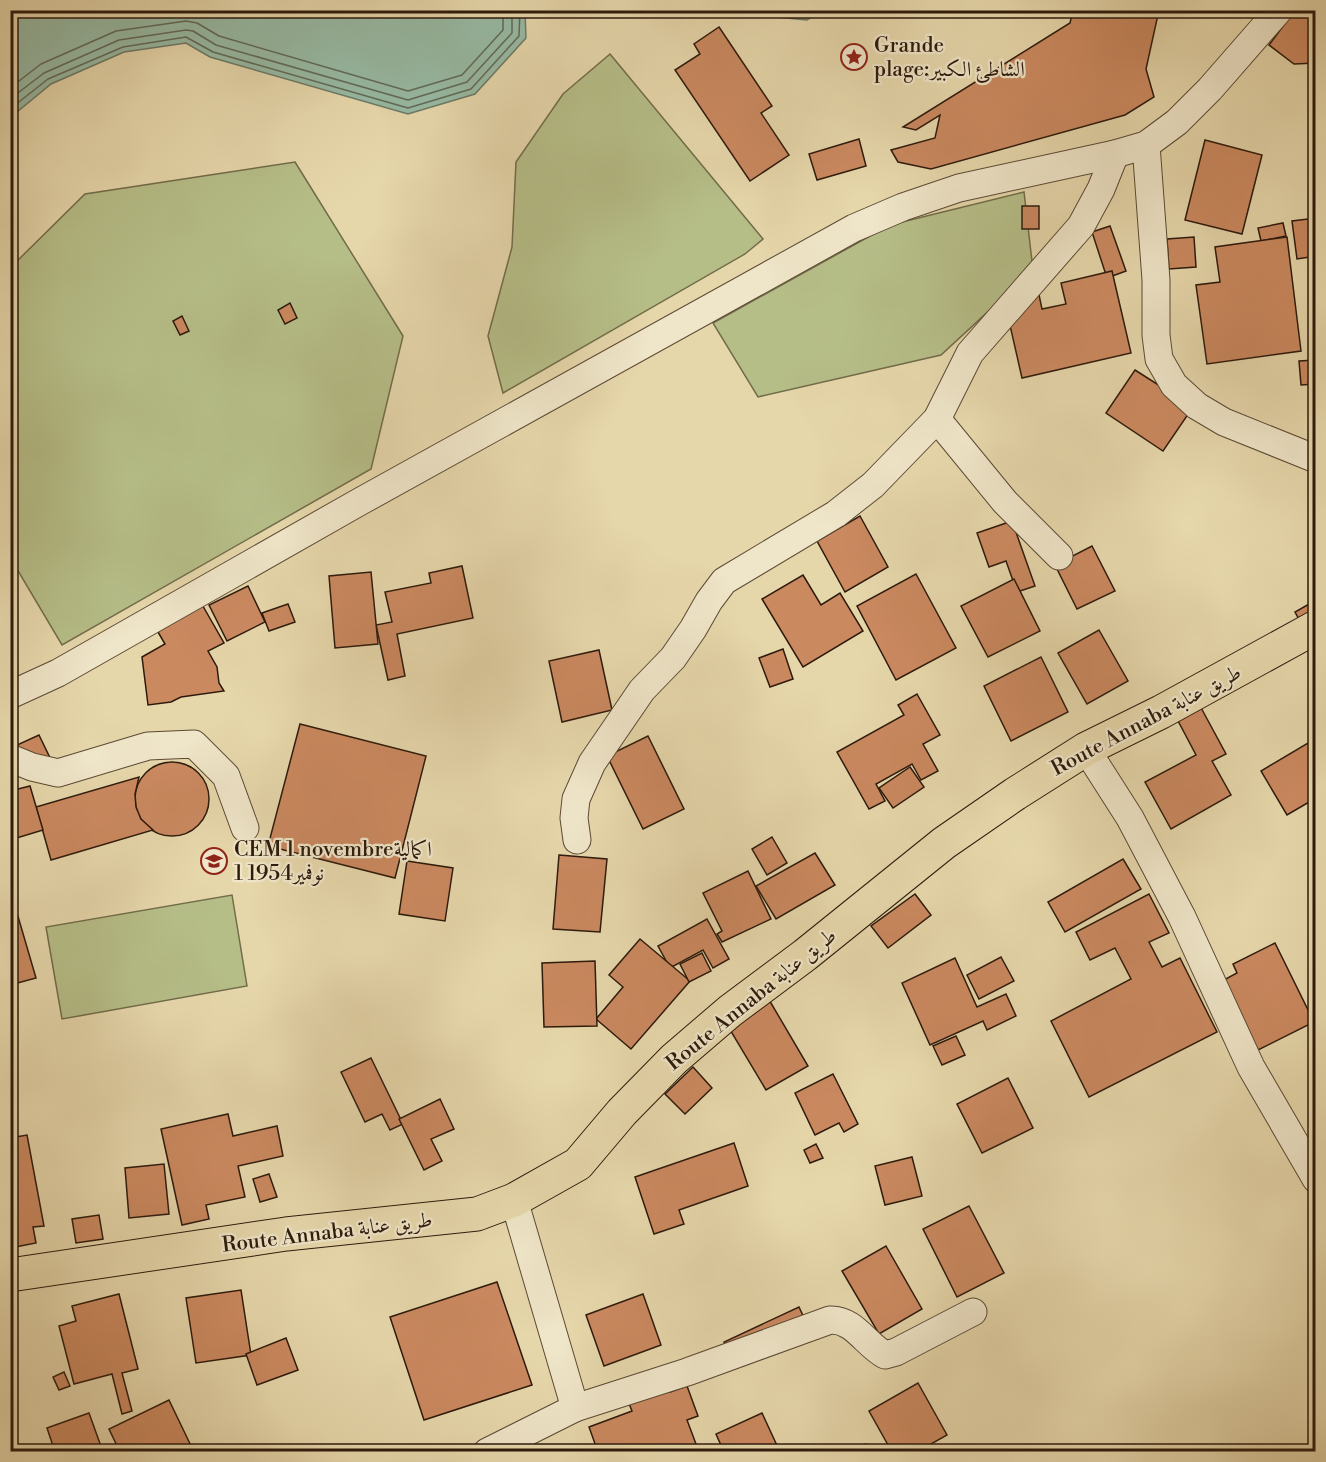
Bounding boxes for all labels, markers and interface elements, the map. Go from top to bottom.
place label: Grande plage;الشاطئ الكبير [874,33,1025,83]
place icon: Grande plage;الشاطئ الكبير [839,42,869,72]
street label: Route Annaba طريق عنابة [1047,660,1246,782]
place label: CEM 1 novembreاكمالية 1 نوفمير1954 [234,837,432,887]
school or university icon: CEM 1 novembreاكمالية 1 نوفمير1954 [199,846,229,876]
street label: Route Annaba طريق عنابة [661,923,842,1077]
street label: Route Annaba طريق عنابة [220,1207,434,1259]

